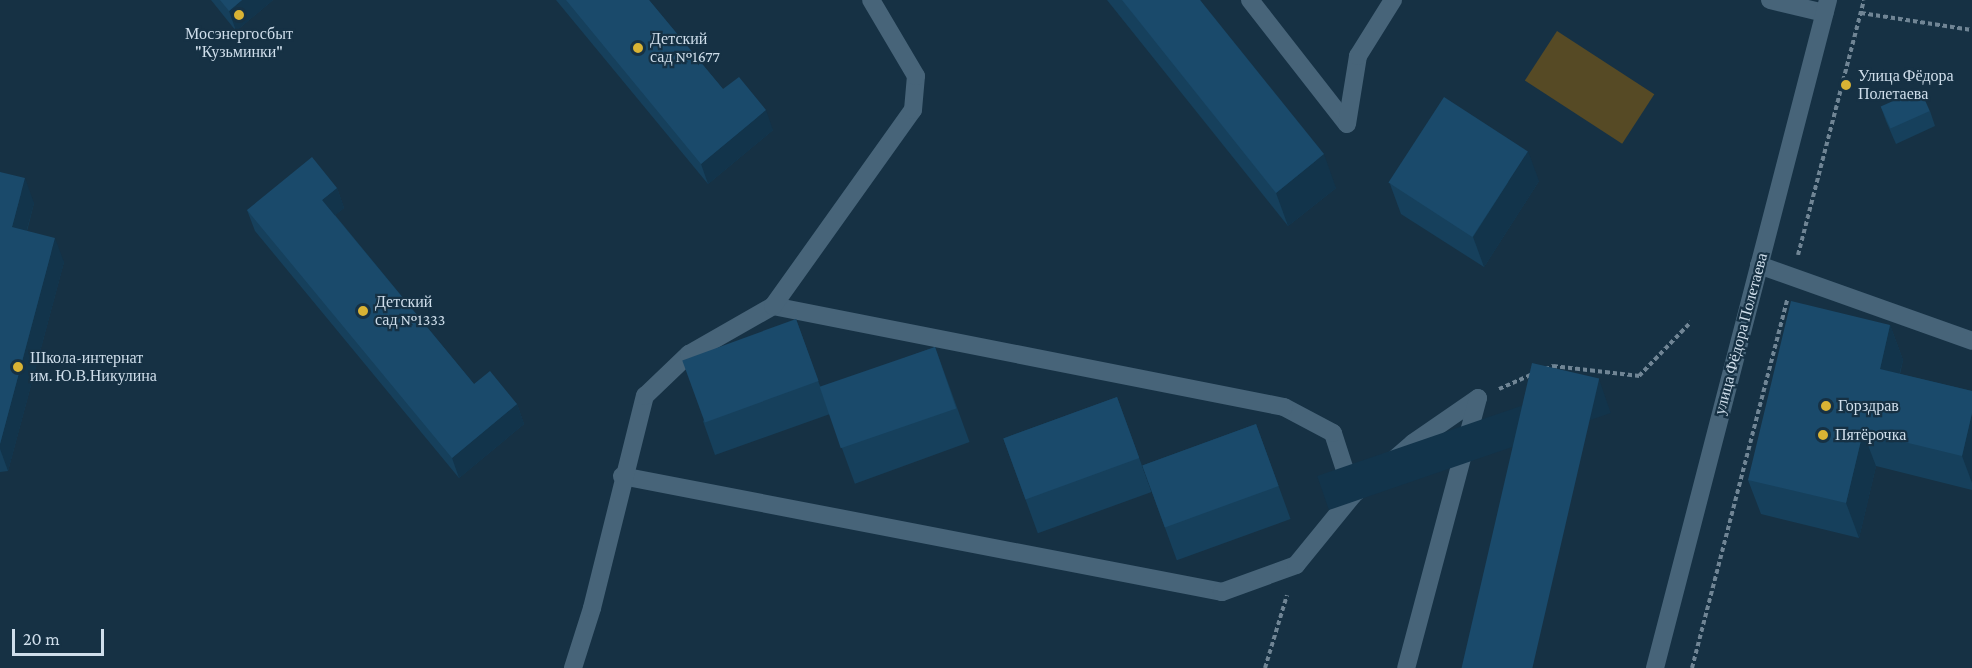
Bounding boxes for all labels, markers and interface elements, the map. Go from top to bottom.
marker: Мосэнергосбыт "Кузьминки" [232,8,246,22]
place label: Мосэнергосбыт "Кузьминки" [185,24,293,62]
place label: Детский сад №1677 [650,29,720,67]
marker: Детский сад №1677 [631,41,645,55]
place label: Улица Фёдора Полетаева [1858,66,1954,104]
marker: Улица Фёдора Полетаева [1839,78,1853,92]
street label: улица Фёдора Полетаева [1710,251,1772,417]
place label: Детский сад №1333 [375,292,445,330]
marker: Детский сад №1333 [356,304,370,318]
place label: Школа-интернат им. Ю.В.Никулина [30,348,157,386]
marker: Школа-интернат им. Ю.В.Никулина [11,360,25,374]
place label: Горздрав [1838,396,1899,416]
marker: Горздрав [1819,399,1833,413]
place label: Пятёрочка [1835,425,1906,445]
marker: Пятёрочка [1816,428,1830,442]
scale bar [15,617,106,655]
text: 20 m [23,629,60,649]

